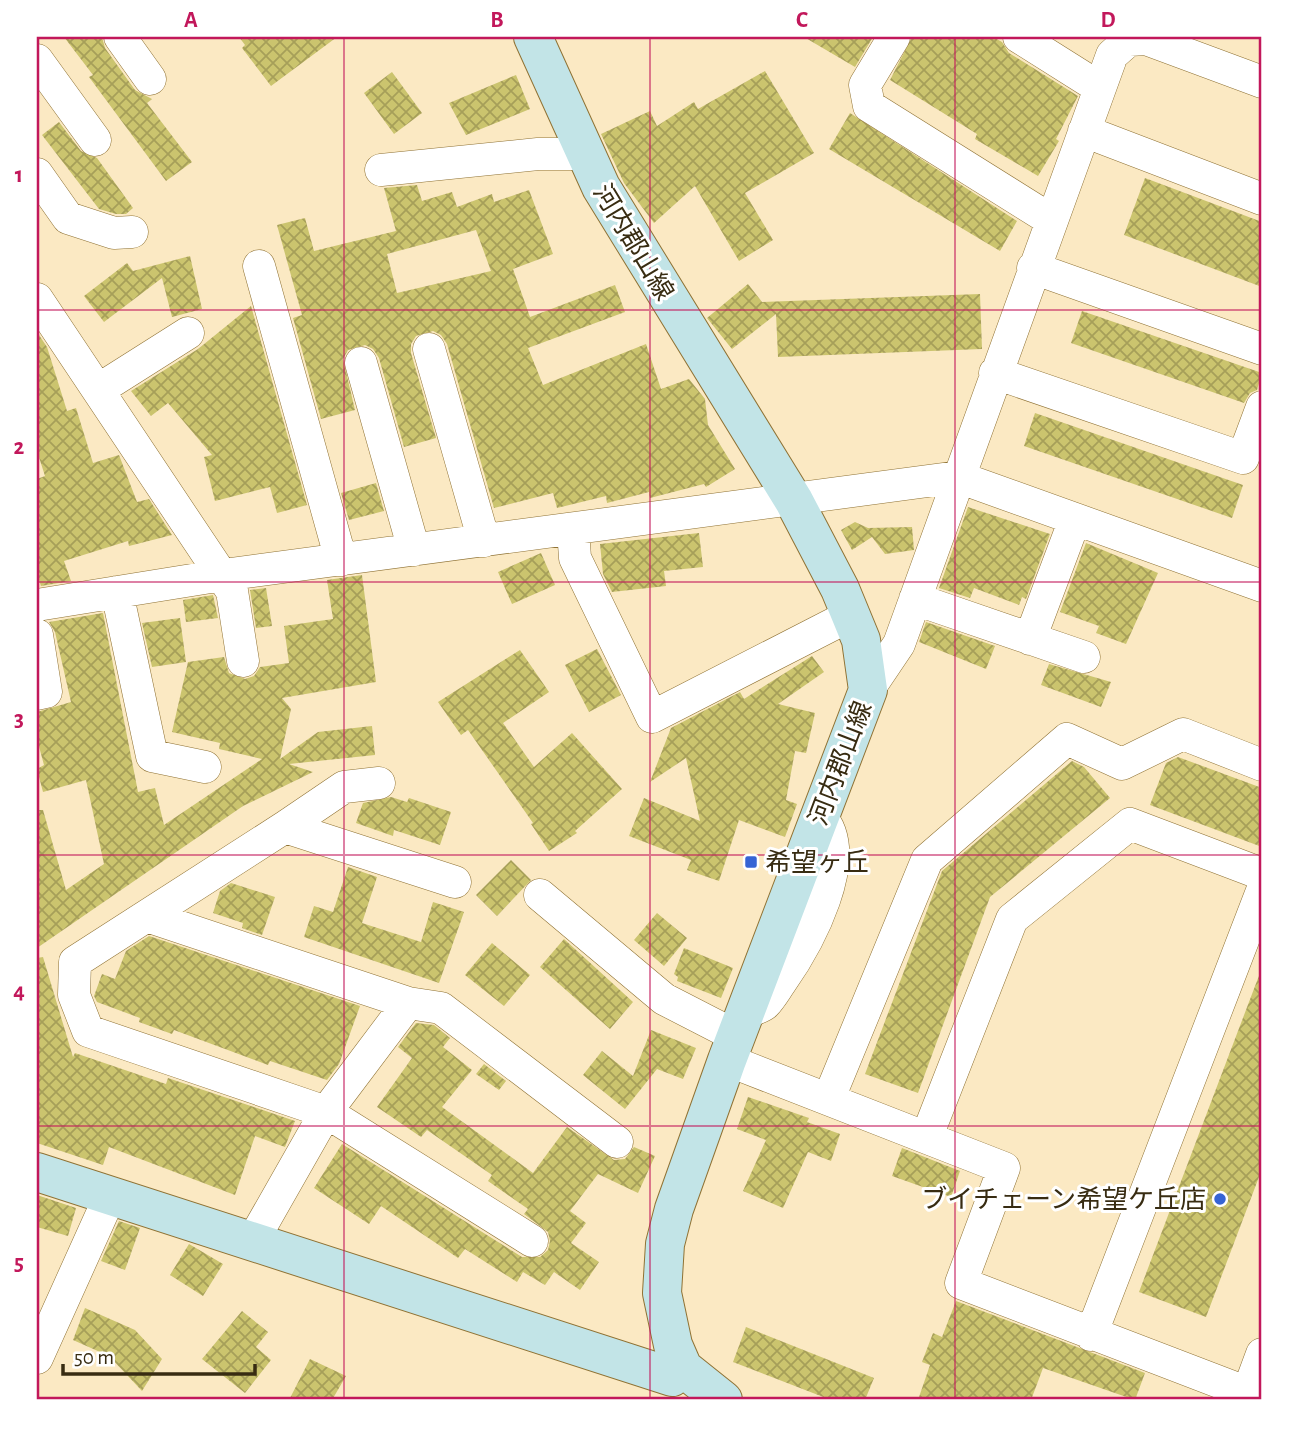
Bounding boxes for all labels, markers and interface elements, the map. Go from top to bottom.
text: A [184,9,198,32]
text: B [490,9,504,32]
text: C [796,9,808,32]
text: D [1100,9,1116,32]
text: 1 [15,164,23,187]
street label: 河内郡山線 [589,180,679,305]
text: 2 [14,436,25,459]
street label: 河内郡山線 [805,698,876,829]
text: 3 [14,708,24,731]
place label: 希望ヶ丘 [765,849,869,876]
marker: 希望ヶ丘 [743,854,759,870]
text: 4 [13,980,25,1003]
place label: ブイチェーン希望ケ丘店 [921,1185,1206,1213]
marker: ブイチェーン希望ケ丘店 [1212,1191,1228,1207]
text: 5 [14,1252,24,1275]
scale bar [63,1332,256,1376]
text: 50 m [74,1347,114,1368]

